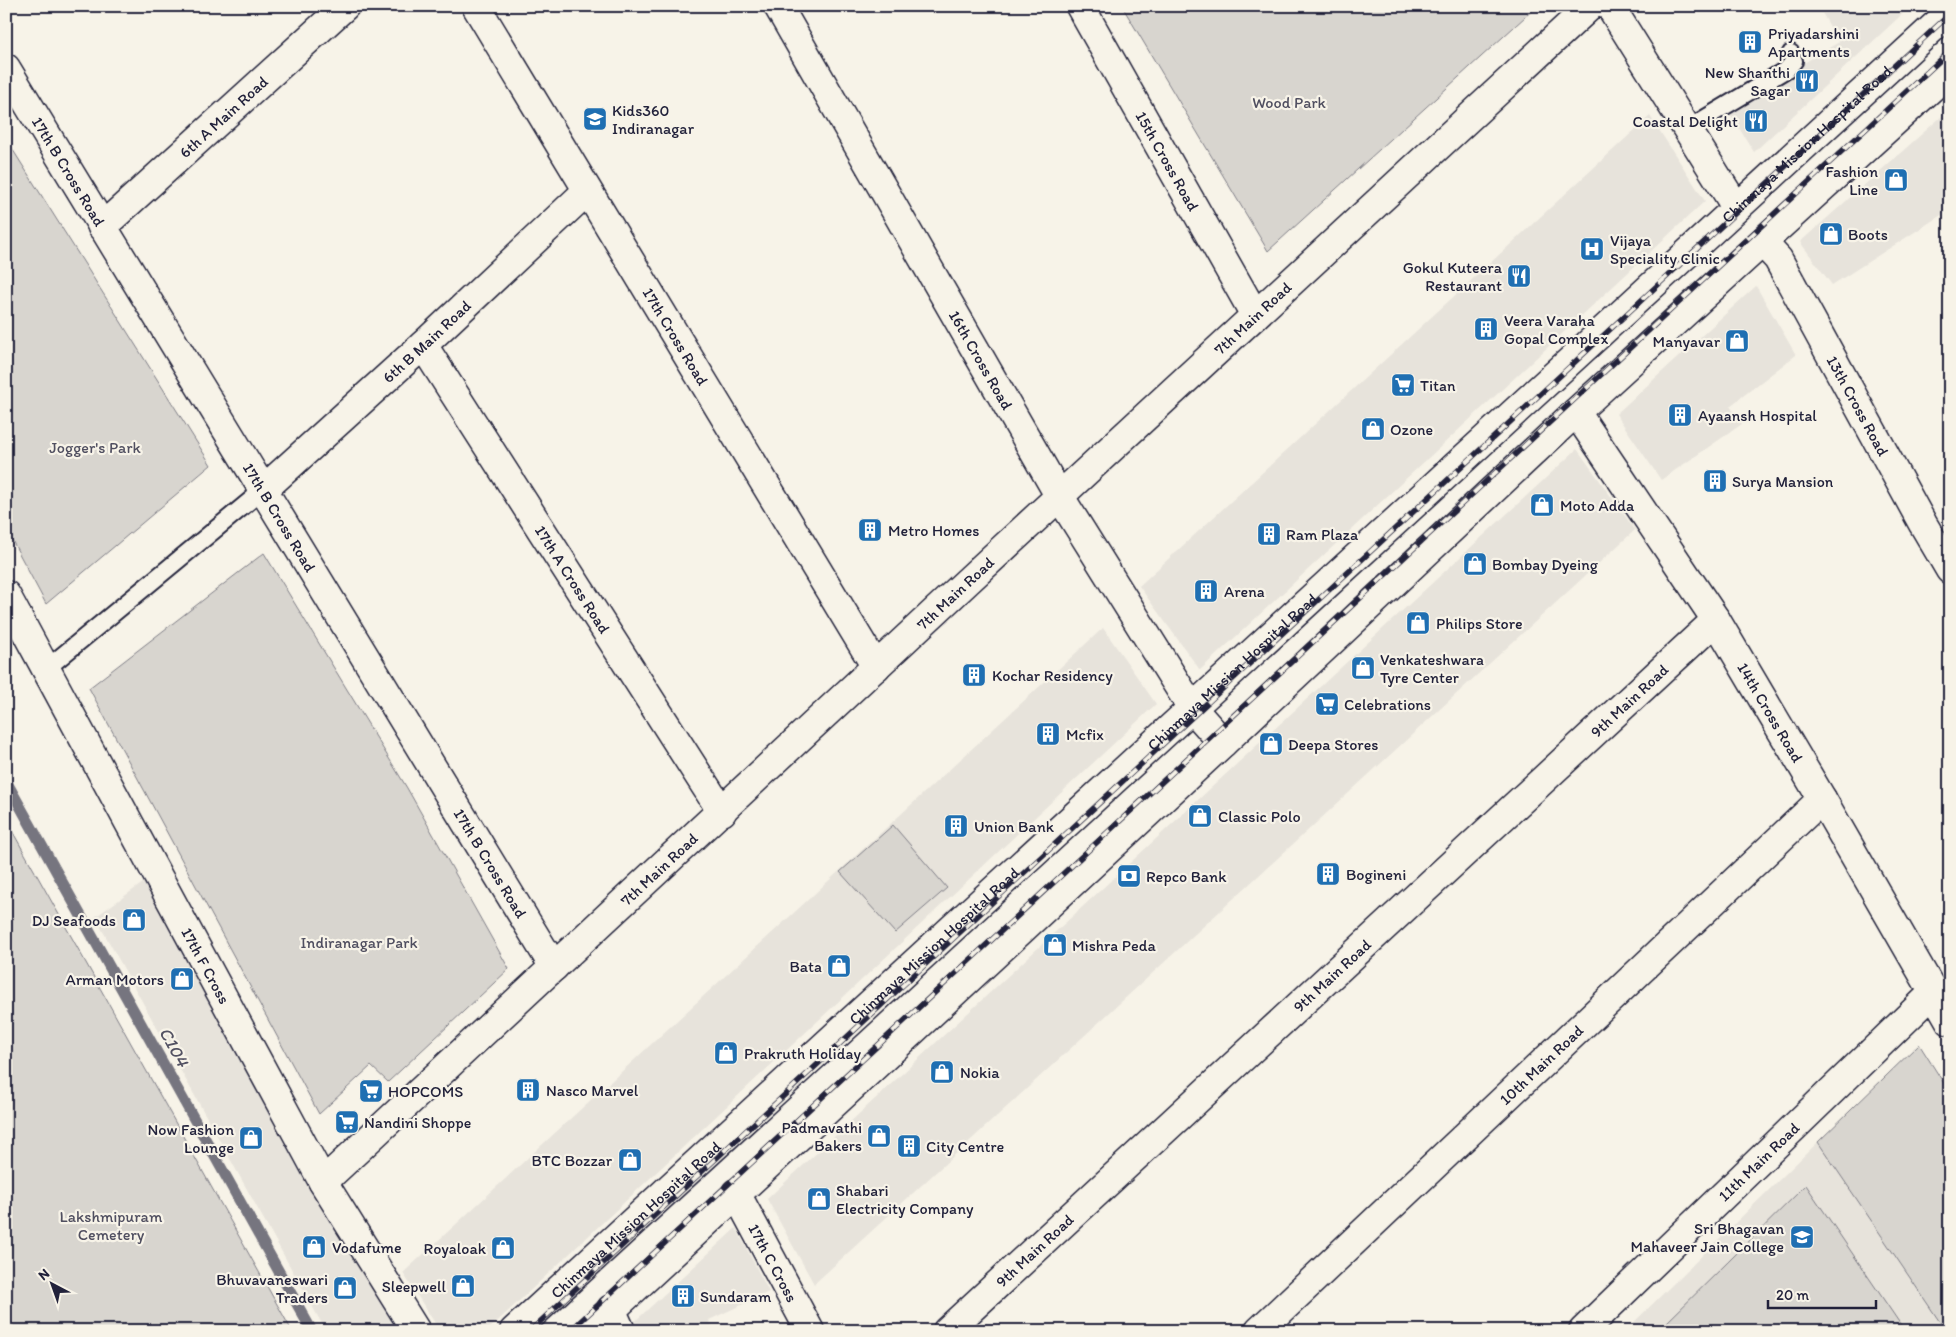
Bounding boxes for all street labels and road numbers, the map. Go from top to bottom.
street label: Chinmaya Mission Hospital Road [1718,61,1896,227]
street label: 6th A Main Road [176,72,272,162]
street label: 15th Cross Road [1132,108,1203,215]
street label: 17th B Cross Road [28,113,109,230]
street label: 7th Main Road [1210,278,1296,359]
street label: 17th Cross Road [639,284,712,389]
street label: 6th B Main Road [379,296,475,387]
street label: 16th Cross Road [945,307,1017,413]
street label: 13th Cross Road [1823,352,1893,460]
street label: 17th B Cross Road [239,459,320,576]
street label: 17th A Cross Road [531,522,614,637]
street label: 7th Main Road [913,553,998,634]
street label: Chinmaya Mission Hospital Road [1143,589,1322,755]
street label: 14th Cross Road [1733,659,1807,766]
street label: 9th Main Road [1587,660,1672,741]
street label: 17th B Cross Road [450,805,531,922]
street label: 7th Main Road [617,829,702,910]
street label: Chinmaya Mission Hospital Road [845,863,1023,1029]
street label: 17th F Cross [177,924,234,1007]
street label: 9th Main Road [1289,935,1375,1016]
street label: 10th Main Road [1496,1021,1587,1109]
street label: 11th Main Road [1714,1118,1804,1205]
street label: Chinmaya Mission Hospital Road [547,1137,725,1303]
street label: 9th Main Road [992,1210,1078,1291]
street label: 17th C Cross [744,1220,802,1305]

